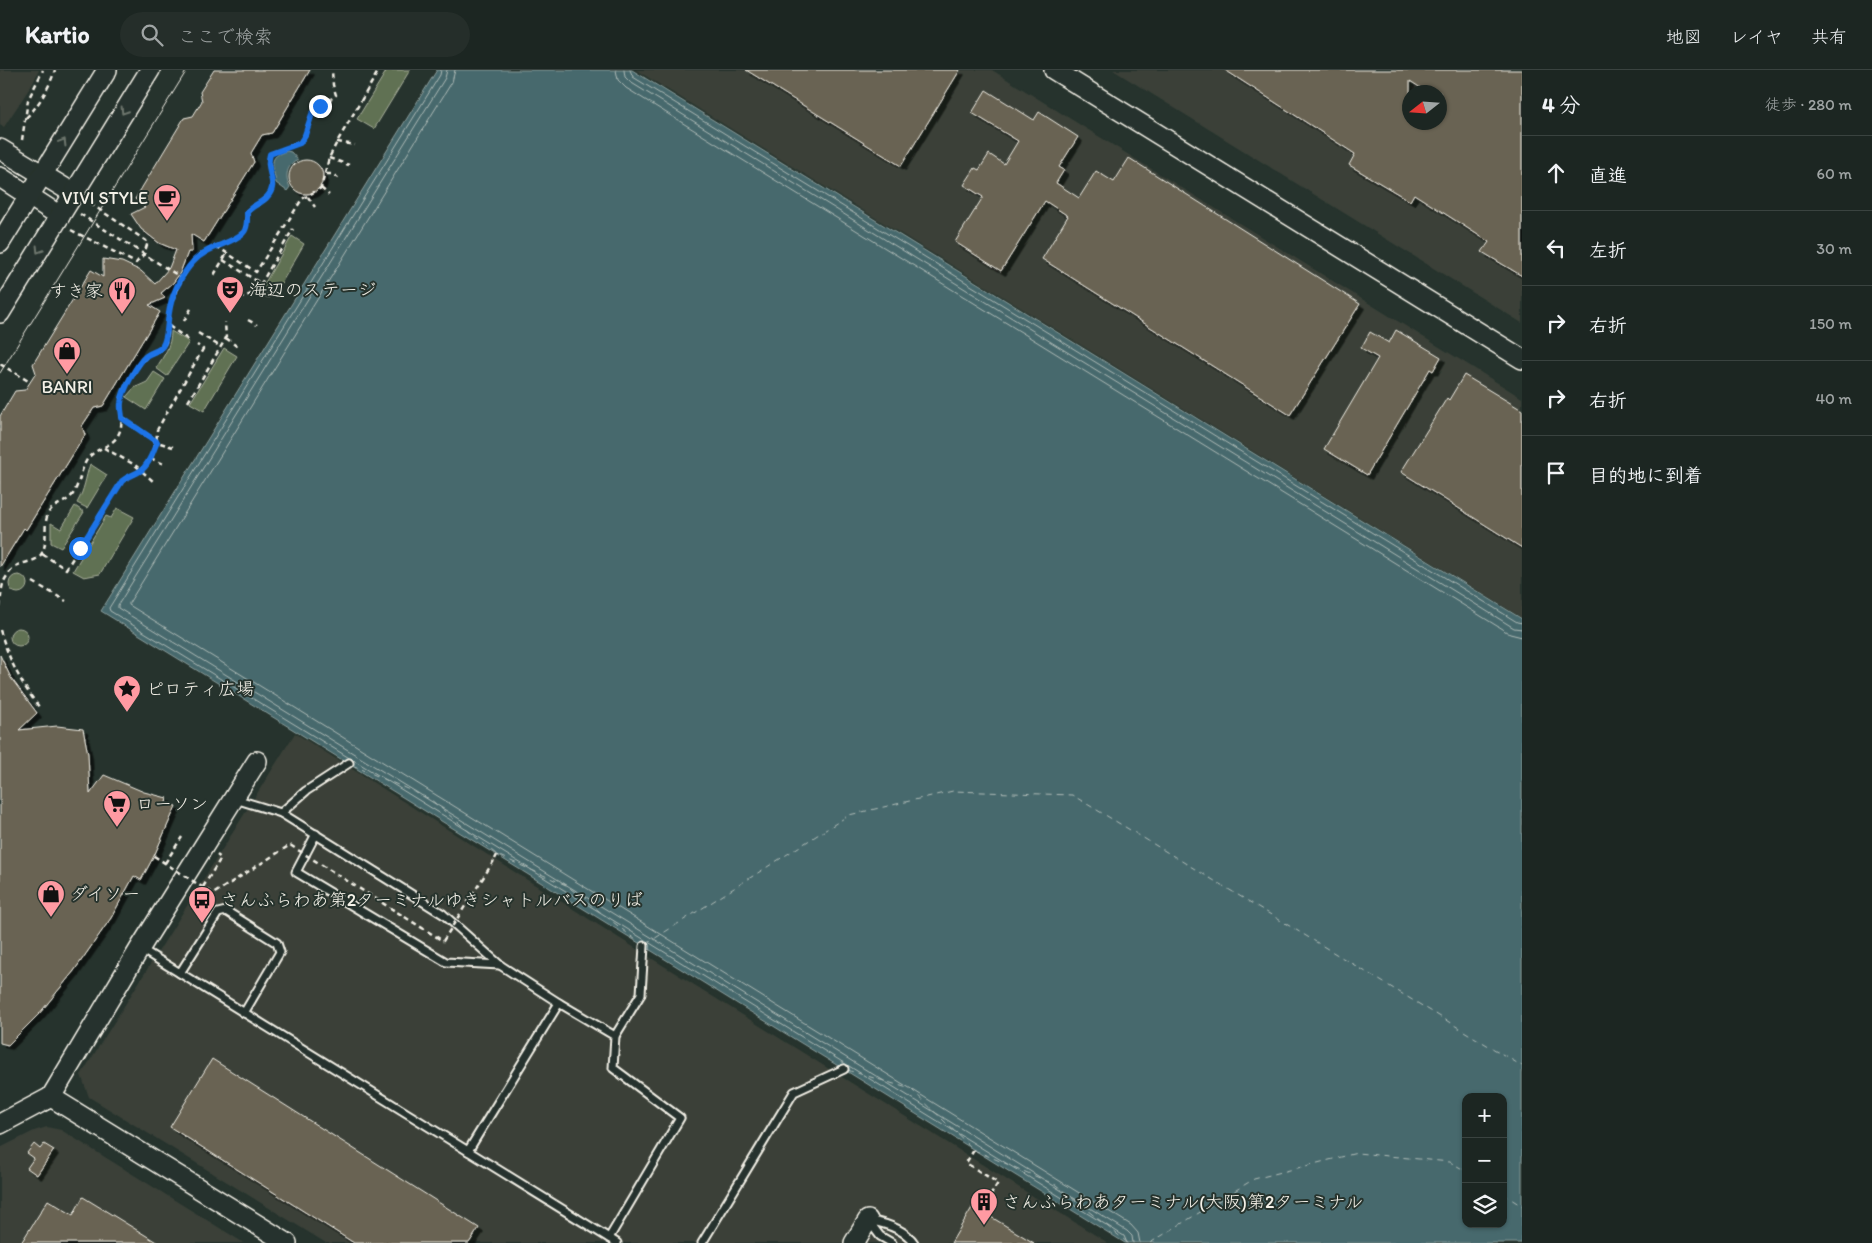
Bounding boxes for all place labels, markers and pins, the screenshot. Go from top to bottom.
cafe icon: VIVI STYLE [152,183,182,222]
place label: VIVI STYLE [62,187,148,209]
theatre icon: 海辺のステージ [215,275,245,314]
restaurant icon: すき家 [107,276,137,315]
place label: 海辺のステージ [249,279,376,301]
place label: すき家 [49,280,103,302]
shop icon: BANRI [52,336,82,375]
place label: BANRI [41,376,93,398]
place icon: ピロティ広場 [112,674,142,713]
place label: ピロティ広場 [146,678,254,700]
supermarket icon: ローソン [102,789,132,828]
place label: ローソン [136,793,208,815]
shop icon: ダイソー [36,879,66,918]
place label: ダイソー [70,883,140,905]
bus stop icon: さんふらわあ第2ターミナルゆきシャトルバスのりば [187,885,217,924]
place label: さんふらわあ第2ターミナルゆきシャトルバスのりば [221,889,643,911]
building icon: さんふらわあターミナル(大阪)第2ターミナル [969,1187,999,1226]
place label: さんふらわあターミナル(大阪)第2ターミナル [1003,1191,1363,1213]

